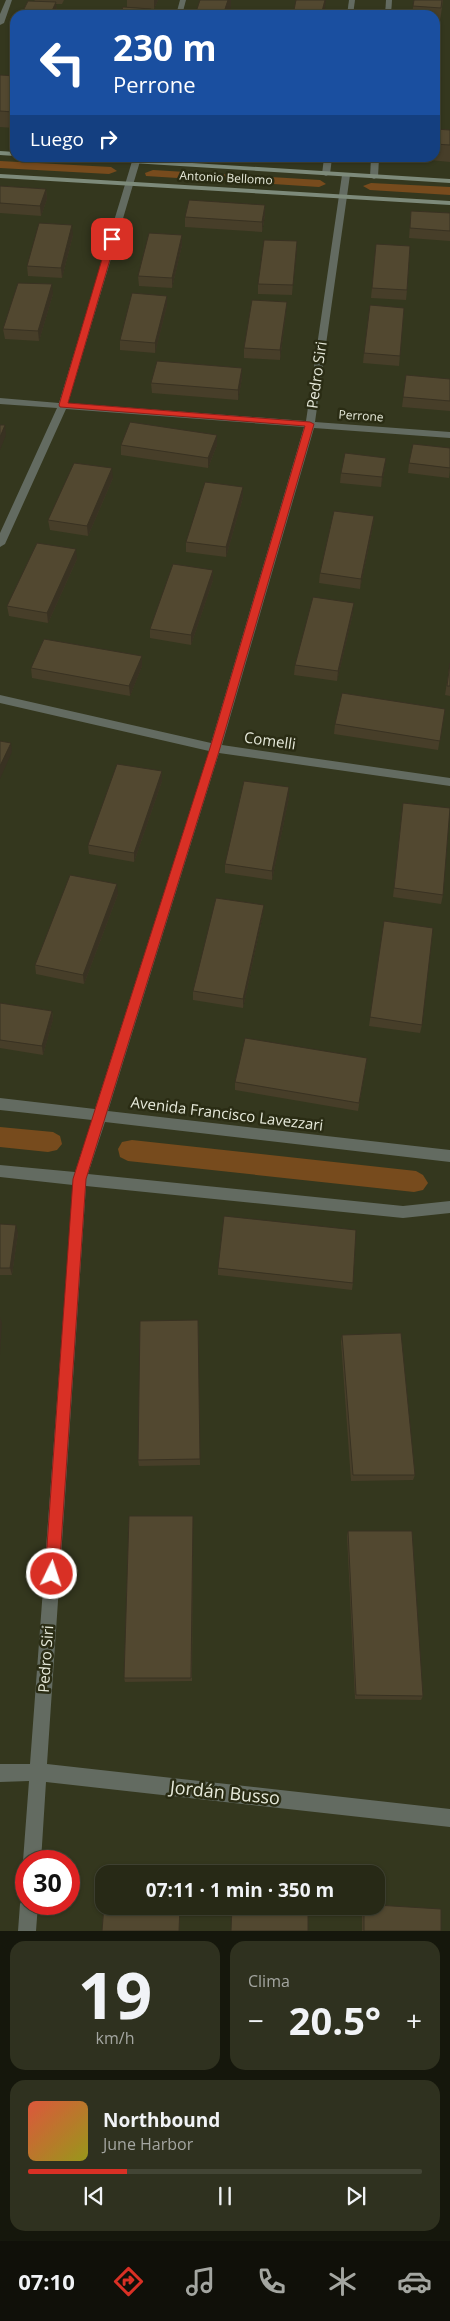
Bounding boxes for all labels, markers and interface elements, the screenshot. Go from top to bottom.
text: 230 m [113,24,217,71]
icon: left [30,30,95,95]
text: Perrone [113,69,196,99]
icon: right [94,125,122,153]
text: Luego [30,126,84,152]
street label: Antonio Bellomo [179,167,273,188]
pin [91,218,133,260]
icon: arrive [98,225,126,253]
street label: Pedro Siri [301,340,331,410]
street label: Perrone [338,405,384,426]
street label: Comelli [243,726,297,754]
street label: Avenida Francisco Lavezzari [130,1091,325,1135]
position arrow [25,1547,77,1599]
street label: Pedro Siri [33,1625,57,1693]
street label: Jordán Busso [167,1774,281,1810]
speed limit sign: 30 [15,1850,80,1915]
text: 07:11 · 1 min · 350 m [146,1877,334,1903]
text: 19 [78,1950,152,2038]
text: Clima [248,1970,290,1992]
text: 20.5° [289,1994,381,2046]
text: − [248,2001,264,2039]
text: + [406,2001,422,2039]
text: km/h [96,2027,134,2049]
text: Northbound [103,2107,220,2133]
text: June Harbor [103,2133,193,2155]
icon: previous [80,2182,108,2210]
icon: pause [211,2182,239,2210]
icon: next [342,2182,370,2210]
icon: directions [111,2264,146,2299]
icon: music [183,2264,218,2299]
icon: phone [254,2264,289,2299]
icon: climate [325,2264,360,2299]
icon: car [397,2264,432,2299]
text: 07:10 [18,2266,75,2296]

